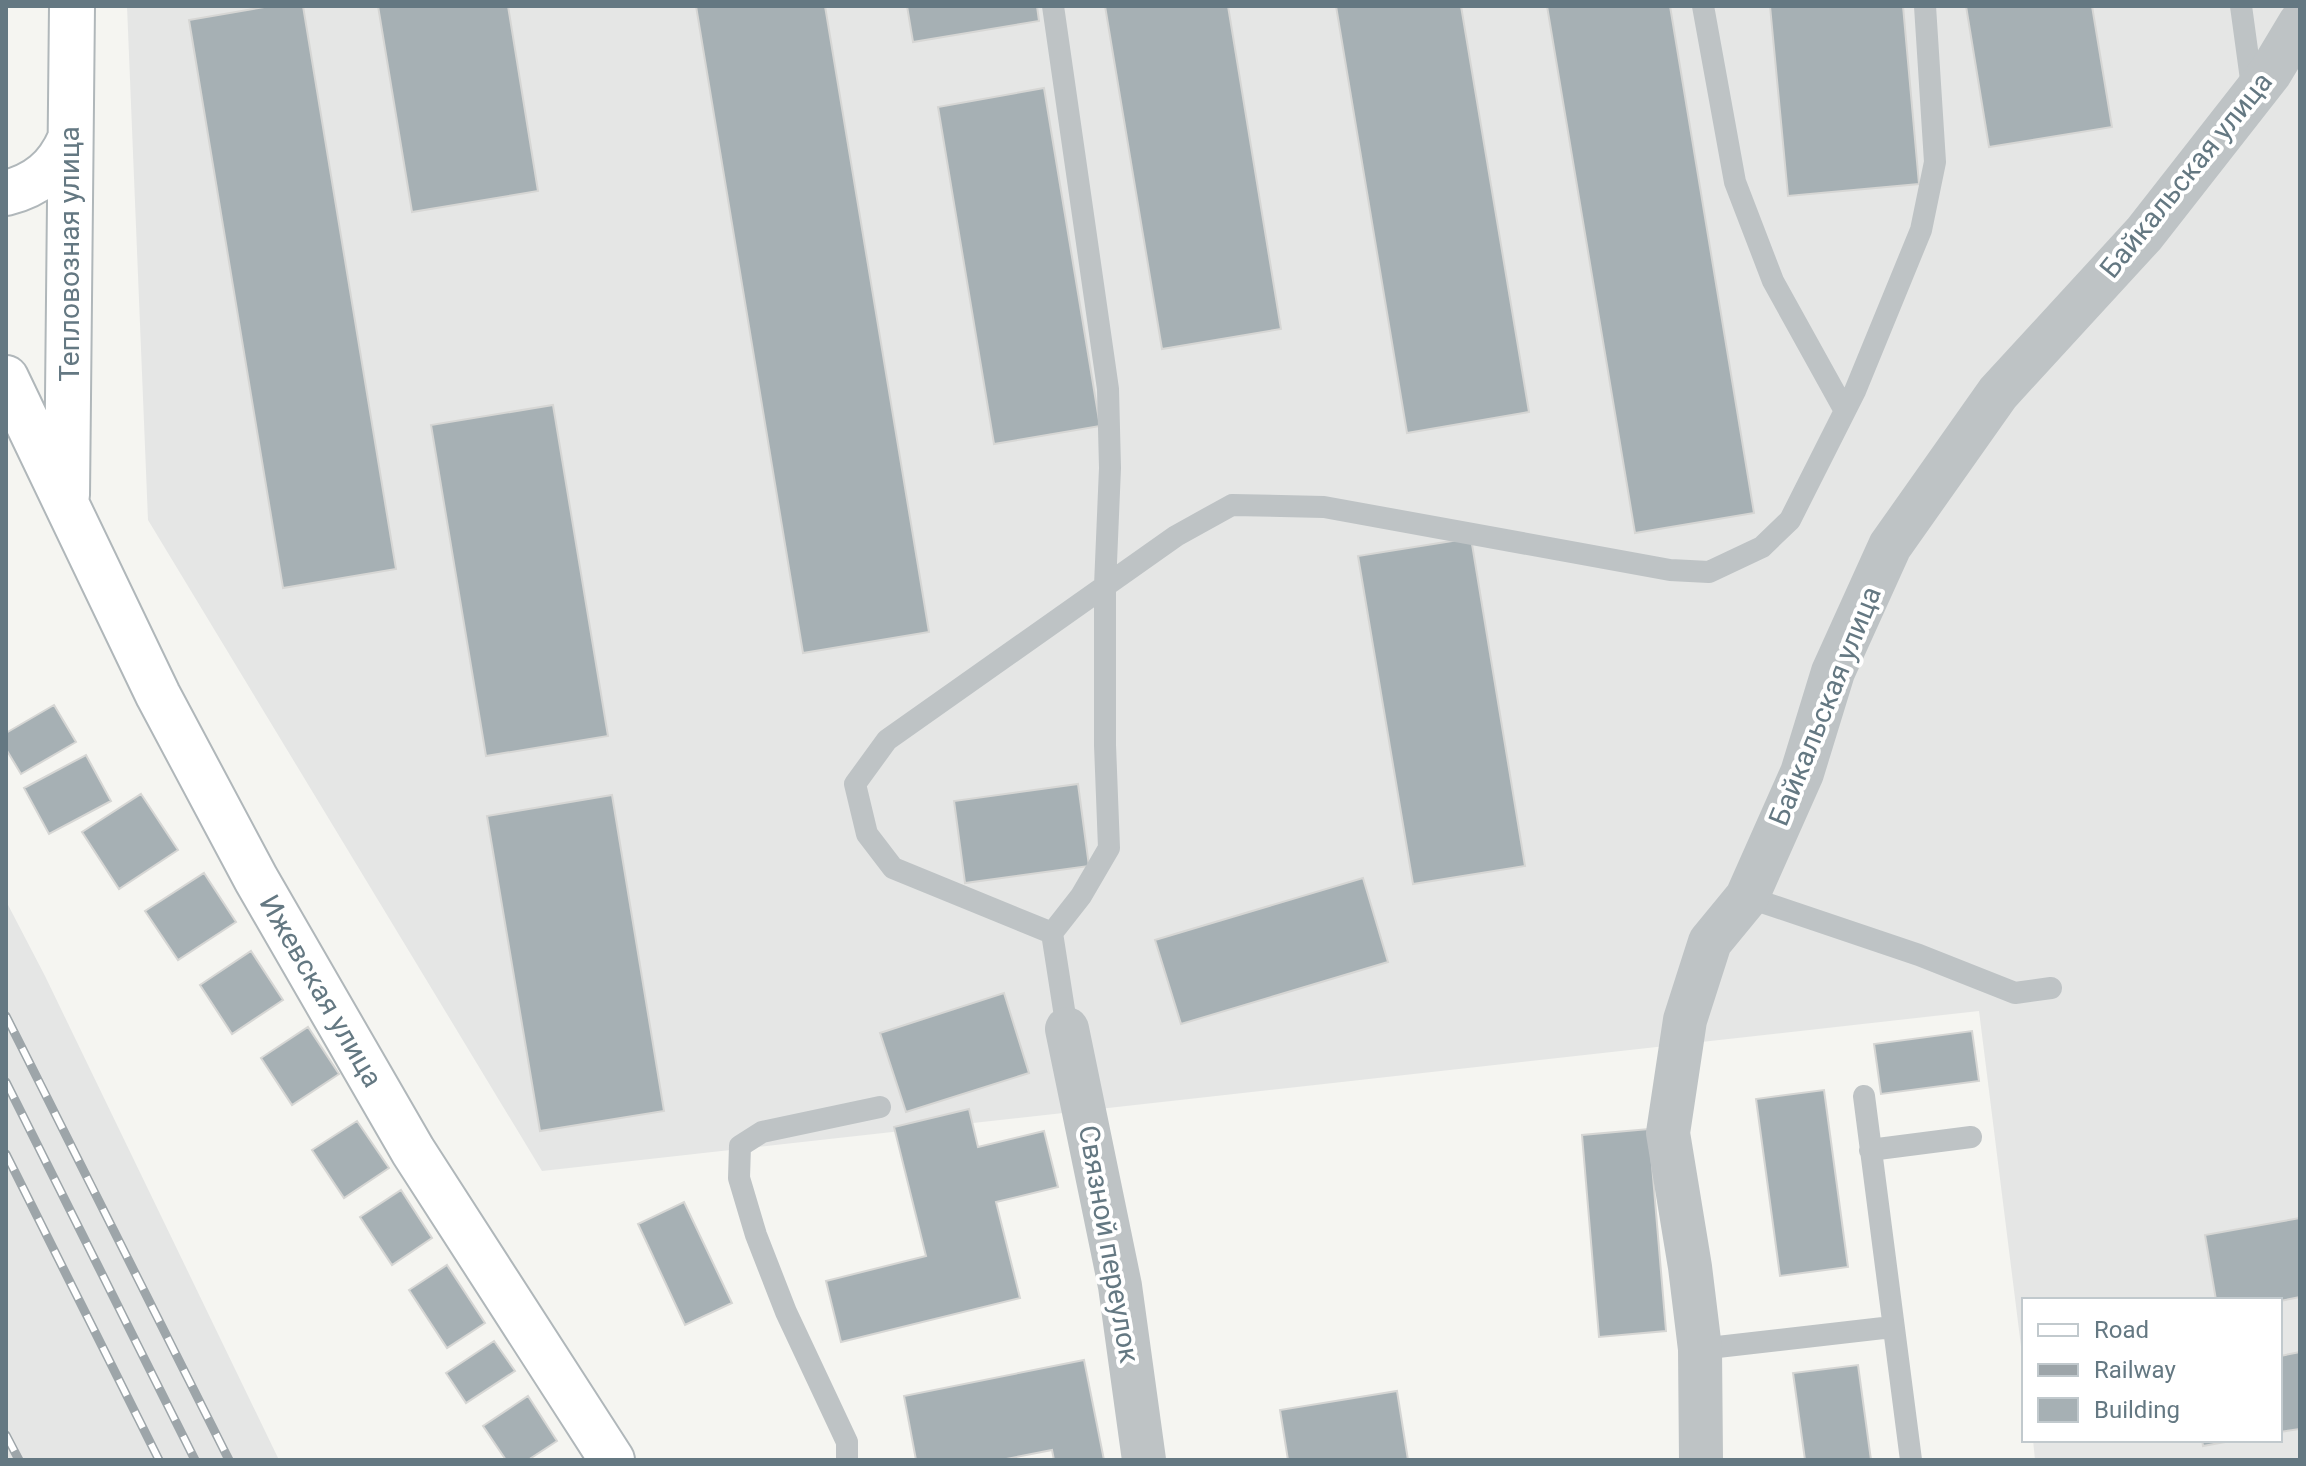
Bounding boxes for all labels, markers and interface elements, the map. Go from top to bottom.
street label: Байкальская улица [2093,66,2279,284]
street label: Тепловозная улица [53,126,86,382]
street label: Байкальская улица [1762,582,1888,830]
street label: Ижевская улица [253,889,389,1093]
street label: Связной переулок [1072,1123,1146,1365]
legend [2022,1298,2282,1442]
text: Road [2094,1316,2149,1344]
text: Railway [2094,1356,2176,1384]
text: Building [2094,1396,2180,1424]

